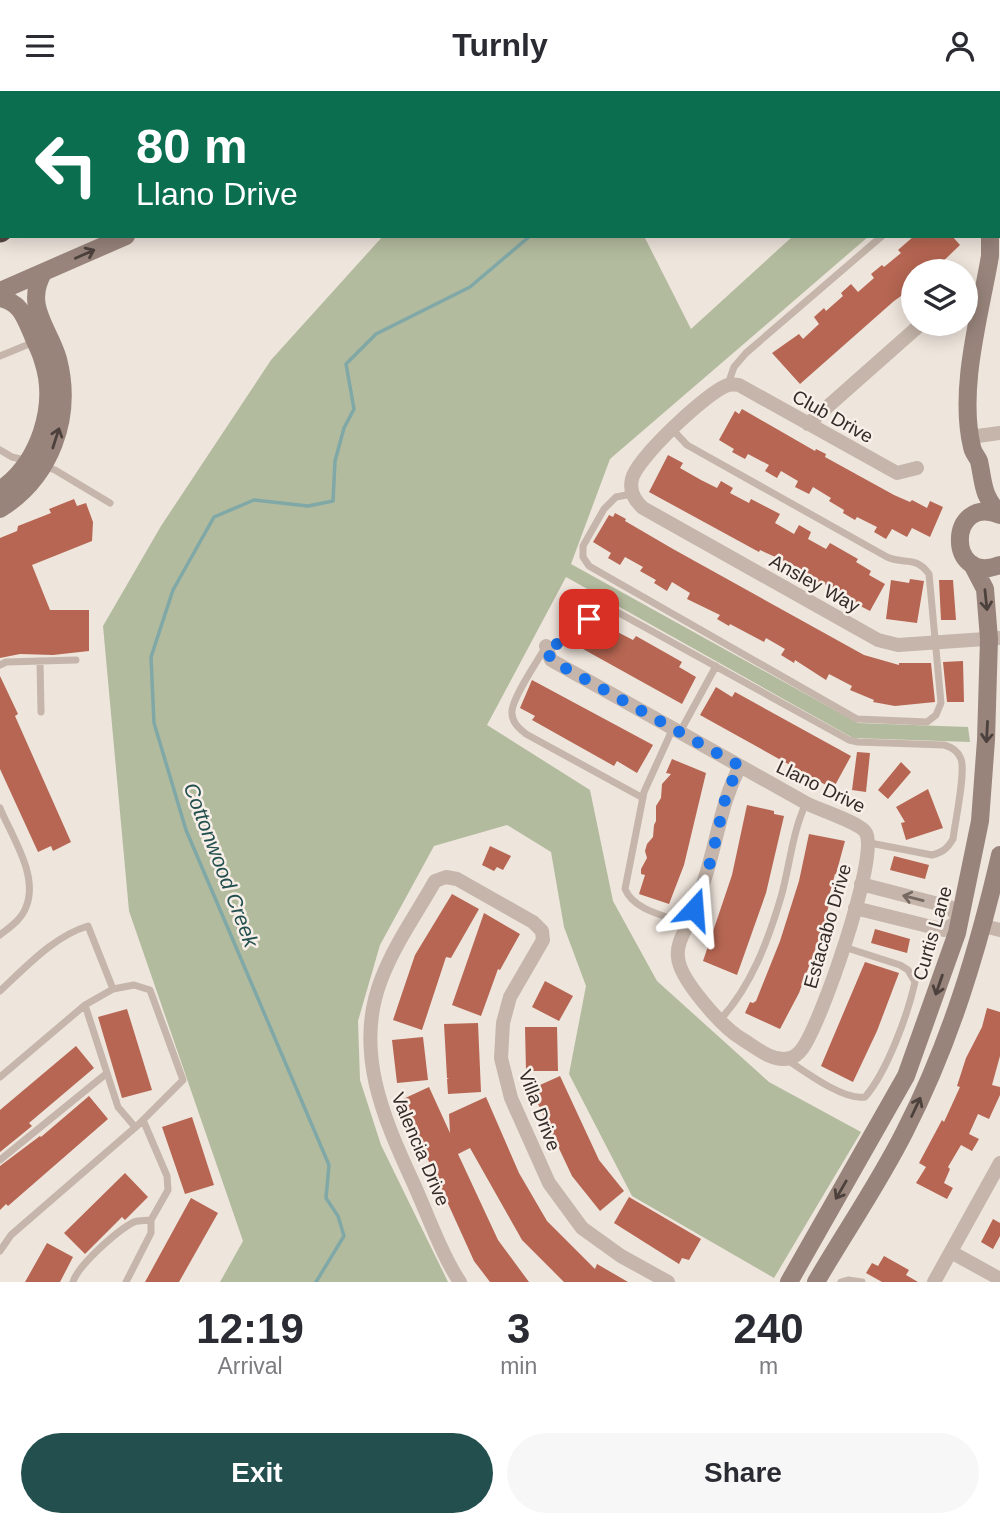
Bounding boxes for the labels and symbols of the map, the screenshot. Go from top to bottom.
one-way arrow [74,247,96,260]
street label: Club Drive [789,386,877,447]
one-way arrow [50,427,63,449]
street label: Ansley Way [766,550,864,617]
one-way arrow [979,588,992,611]
pin [559,589,619,649]
one-way arrow [980,720,993,743]
street label: Llano Drive [773,756,869,817]
water label: Cottonwood Creek [180,780,264,952]
street label: Estacabo Drive [800,861,855,991]
position arrow [657,872,731,946]
street label: Curtis Lane [909,884,956,983]
one-way arrow [902,891,925,904]
one-way arrow [932,974,944,996]
street label: Villa Drive [514,1067,565,1154]
street label: Valencia Drive [387,1089,454,1209]
one-way arrow [911,1097,924,1118]
one-way arrow [834,1179,847,1200]

